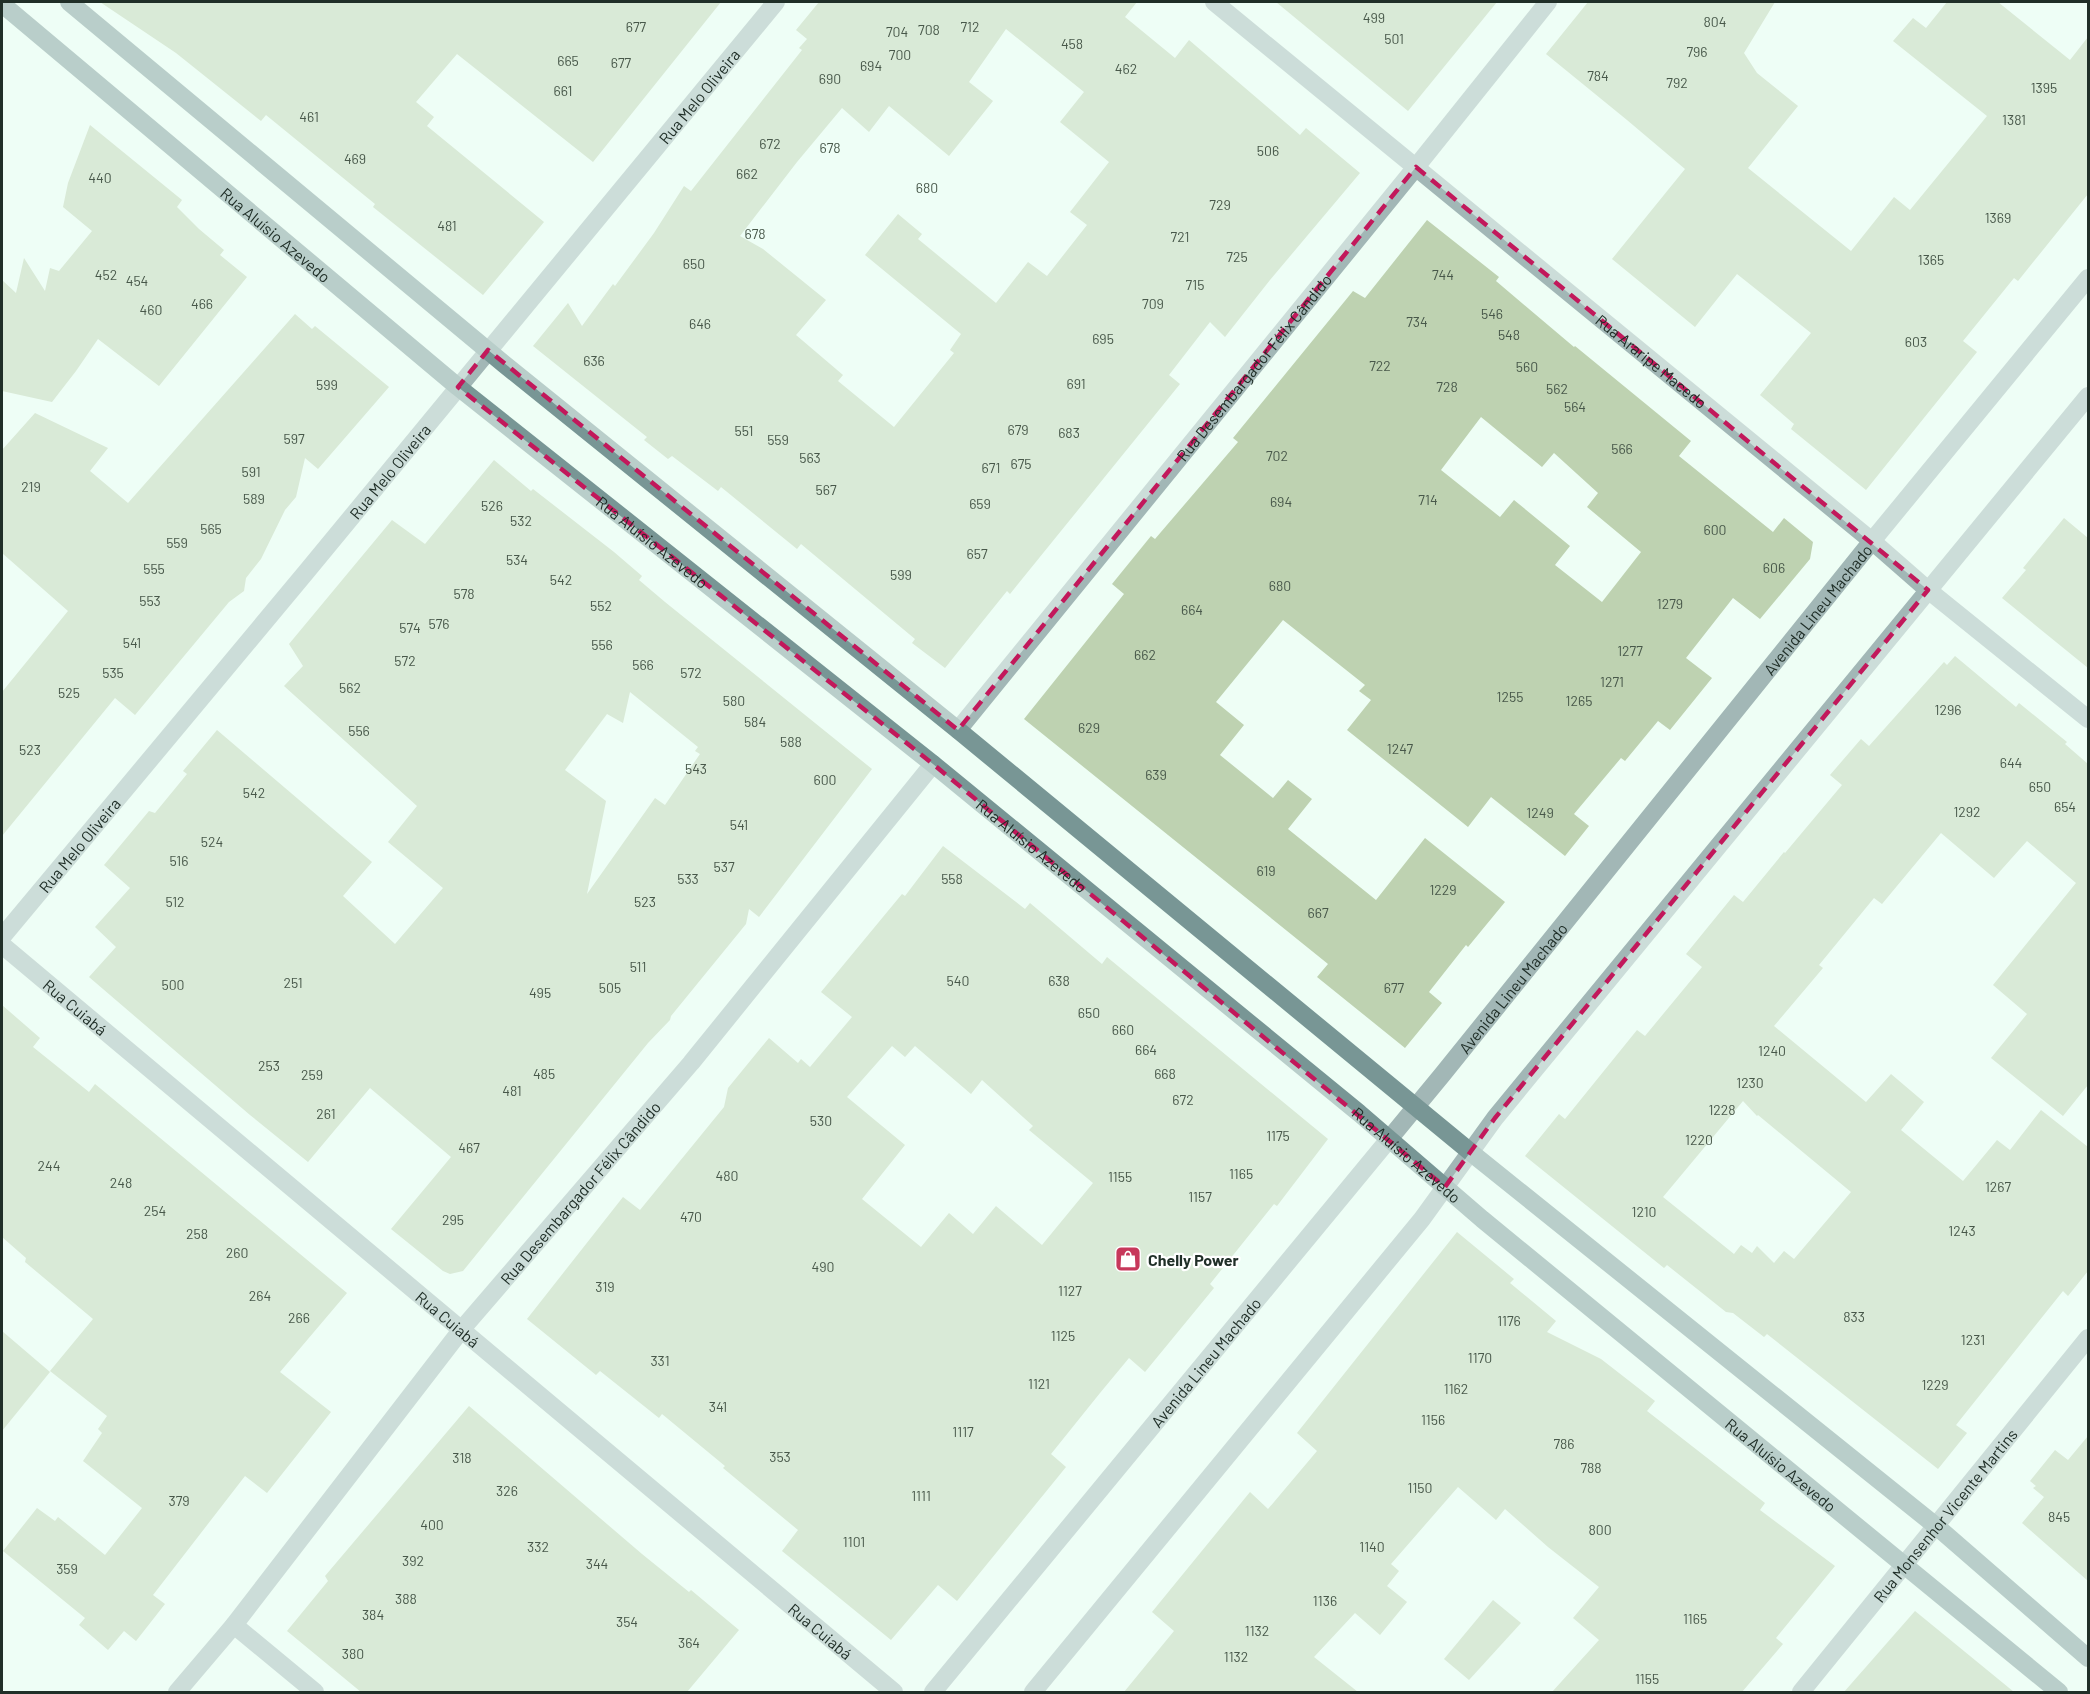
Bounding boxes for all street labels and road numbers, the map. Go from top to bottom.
street label: Rua Melo Oliveira [654,45,743,147]
street label: Rua Aluísio Azevedo [217,183,335,286]
street label: Rua Desembargador Félix Cândido [1172,270,1335,464]
street label: Rua Araripe Macedo [1593,310,1711,412]
street label: Rua Melo Oliveira [345,420,434,522]
street label: Rua Aluísio Azevedo [593,491,712,592]
street label: Avenida Lineu Machado [1759,540,1875,678]
street label: Rua Melo Oliveira [34,794,124,896]
street label: Rua Aluísio Azevedo [973,794,1091,896]
street label: Avenida Lineu Machado [1454,919,1571,1057]
street label: Rua Cuiabá [40,975,111,1039]
street label: Rua Desembargador Félix Cândido [496,1097,664,1288]
street label: Rua Aluísio Azevedo [1349,1102,1465,1206]
street label: Rua Cuiabá [412,1287,484,1351]
street label: Avenida Lineu Machado [1146,1293,1264,1430]
street label: Rua Aluísio Azevedo [1722,1413,1840,1515]
street label: Rua Monsenhor Vicente Martins [1869,1424,2021,1606]
street label: Rua Cuiabá [785,1599,857,1663]

